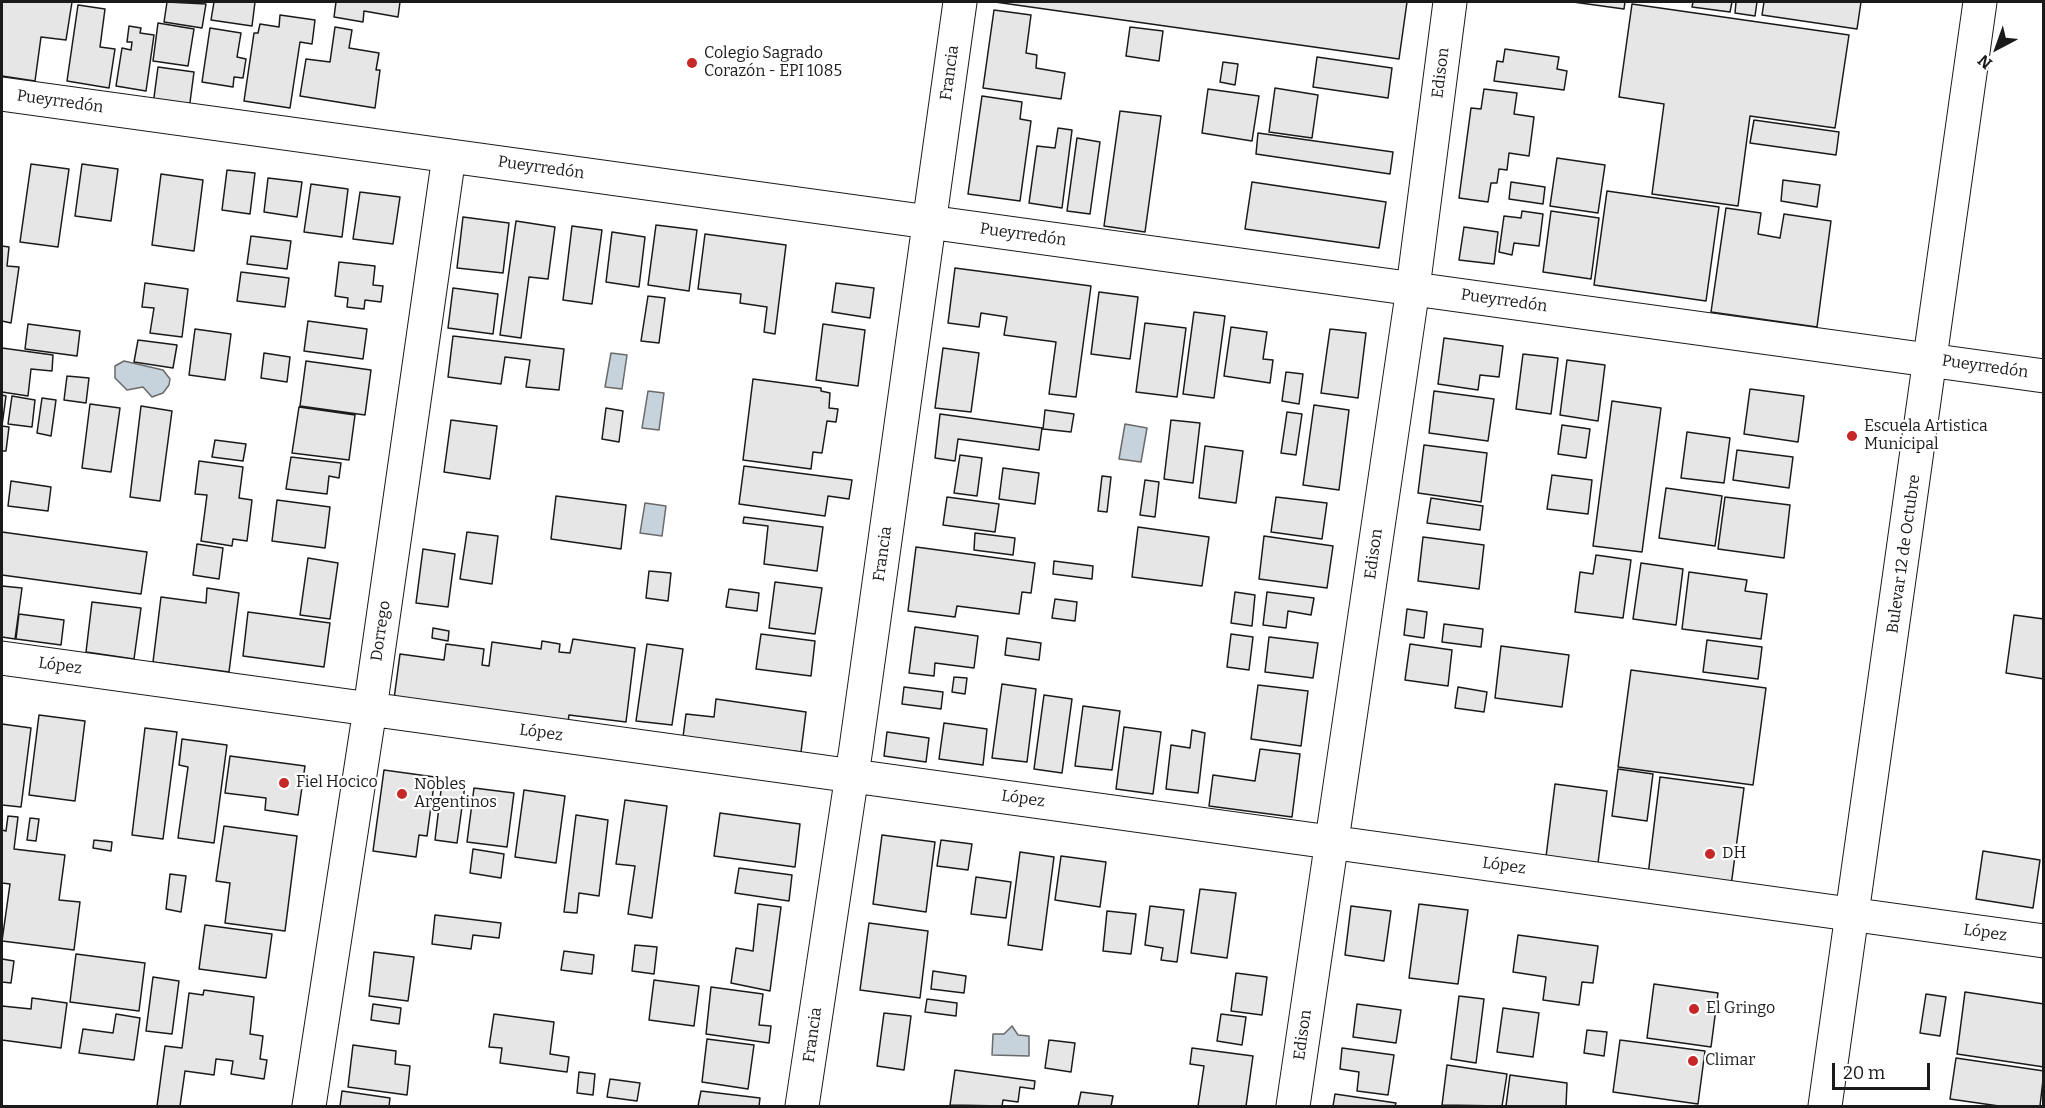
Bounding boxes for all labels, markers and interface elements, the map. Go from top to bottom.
north arrow [1967,18,2027,78]
place label: Colegio Sagrado Corazón - EPI 1085 [704,44,842,82]
street label: Francia [937,44,963,102]
street label: Edison [1428,47,1454,99]
text: N [1974,51,1996,73]
marker: Colegio Sagrado Corazón - EPI 1085 [685,56,699,70]
street label: Pueyrredón [16,86,104,118]
street label: Pueyrredón [497,152,585,184]
street label: Pueyrredón [979,219,1067,251]
street label: Pueyrredón [1460,285,1548,317]
street label: Pueyrredón [1941,351,2029,383]
place label: Escuela Artistica Municipal [1864,417,1988,455]
marker: Escuela Artistica Municipal [1845,429,1859,443]
street label: Bulevar 12 de Octubre [1883,473,1925,635]
street label: Francia [870,525,896,583]
street label: Edison [1361,527,1387,581]
street label: Dorrego [367,600,395,662]
street label: López [37,653,83,679]
street label: López [518,720,564,746]
place label: Fiel Hocico [296,773,378,793]
place label: Nobles Argentinos [414,775,497,813]
marker: Fiel Hocico [277,776,291,790]
street label: López [1000,786,1046,812]
marker: Nobles Argentinos [395,787,409,801]
place label: DH [1722,844,1746,864]
marker: DH [1703,847,1717,861]
street label: López [1481,853,1527,879]
street label: López [1962,920,2008,946]
place label: El Gringo [1706,999,1775,1019]
marker: El Gringo [1687,1002,1701,1016]
street label: Francia [800,1006,826,1064]
street label: Edison [1290,1008,1316,1062]
place label: Climar [1705,1051,1755,1071]
scale bar [1835,1051,1932,1089]
marker: Climar [1686,1054,1700,1068]
text: 20 m [1843,1062,1885,1084]

